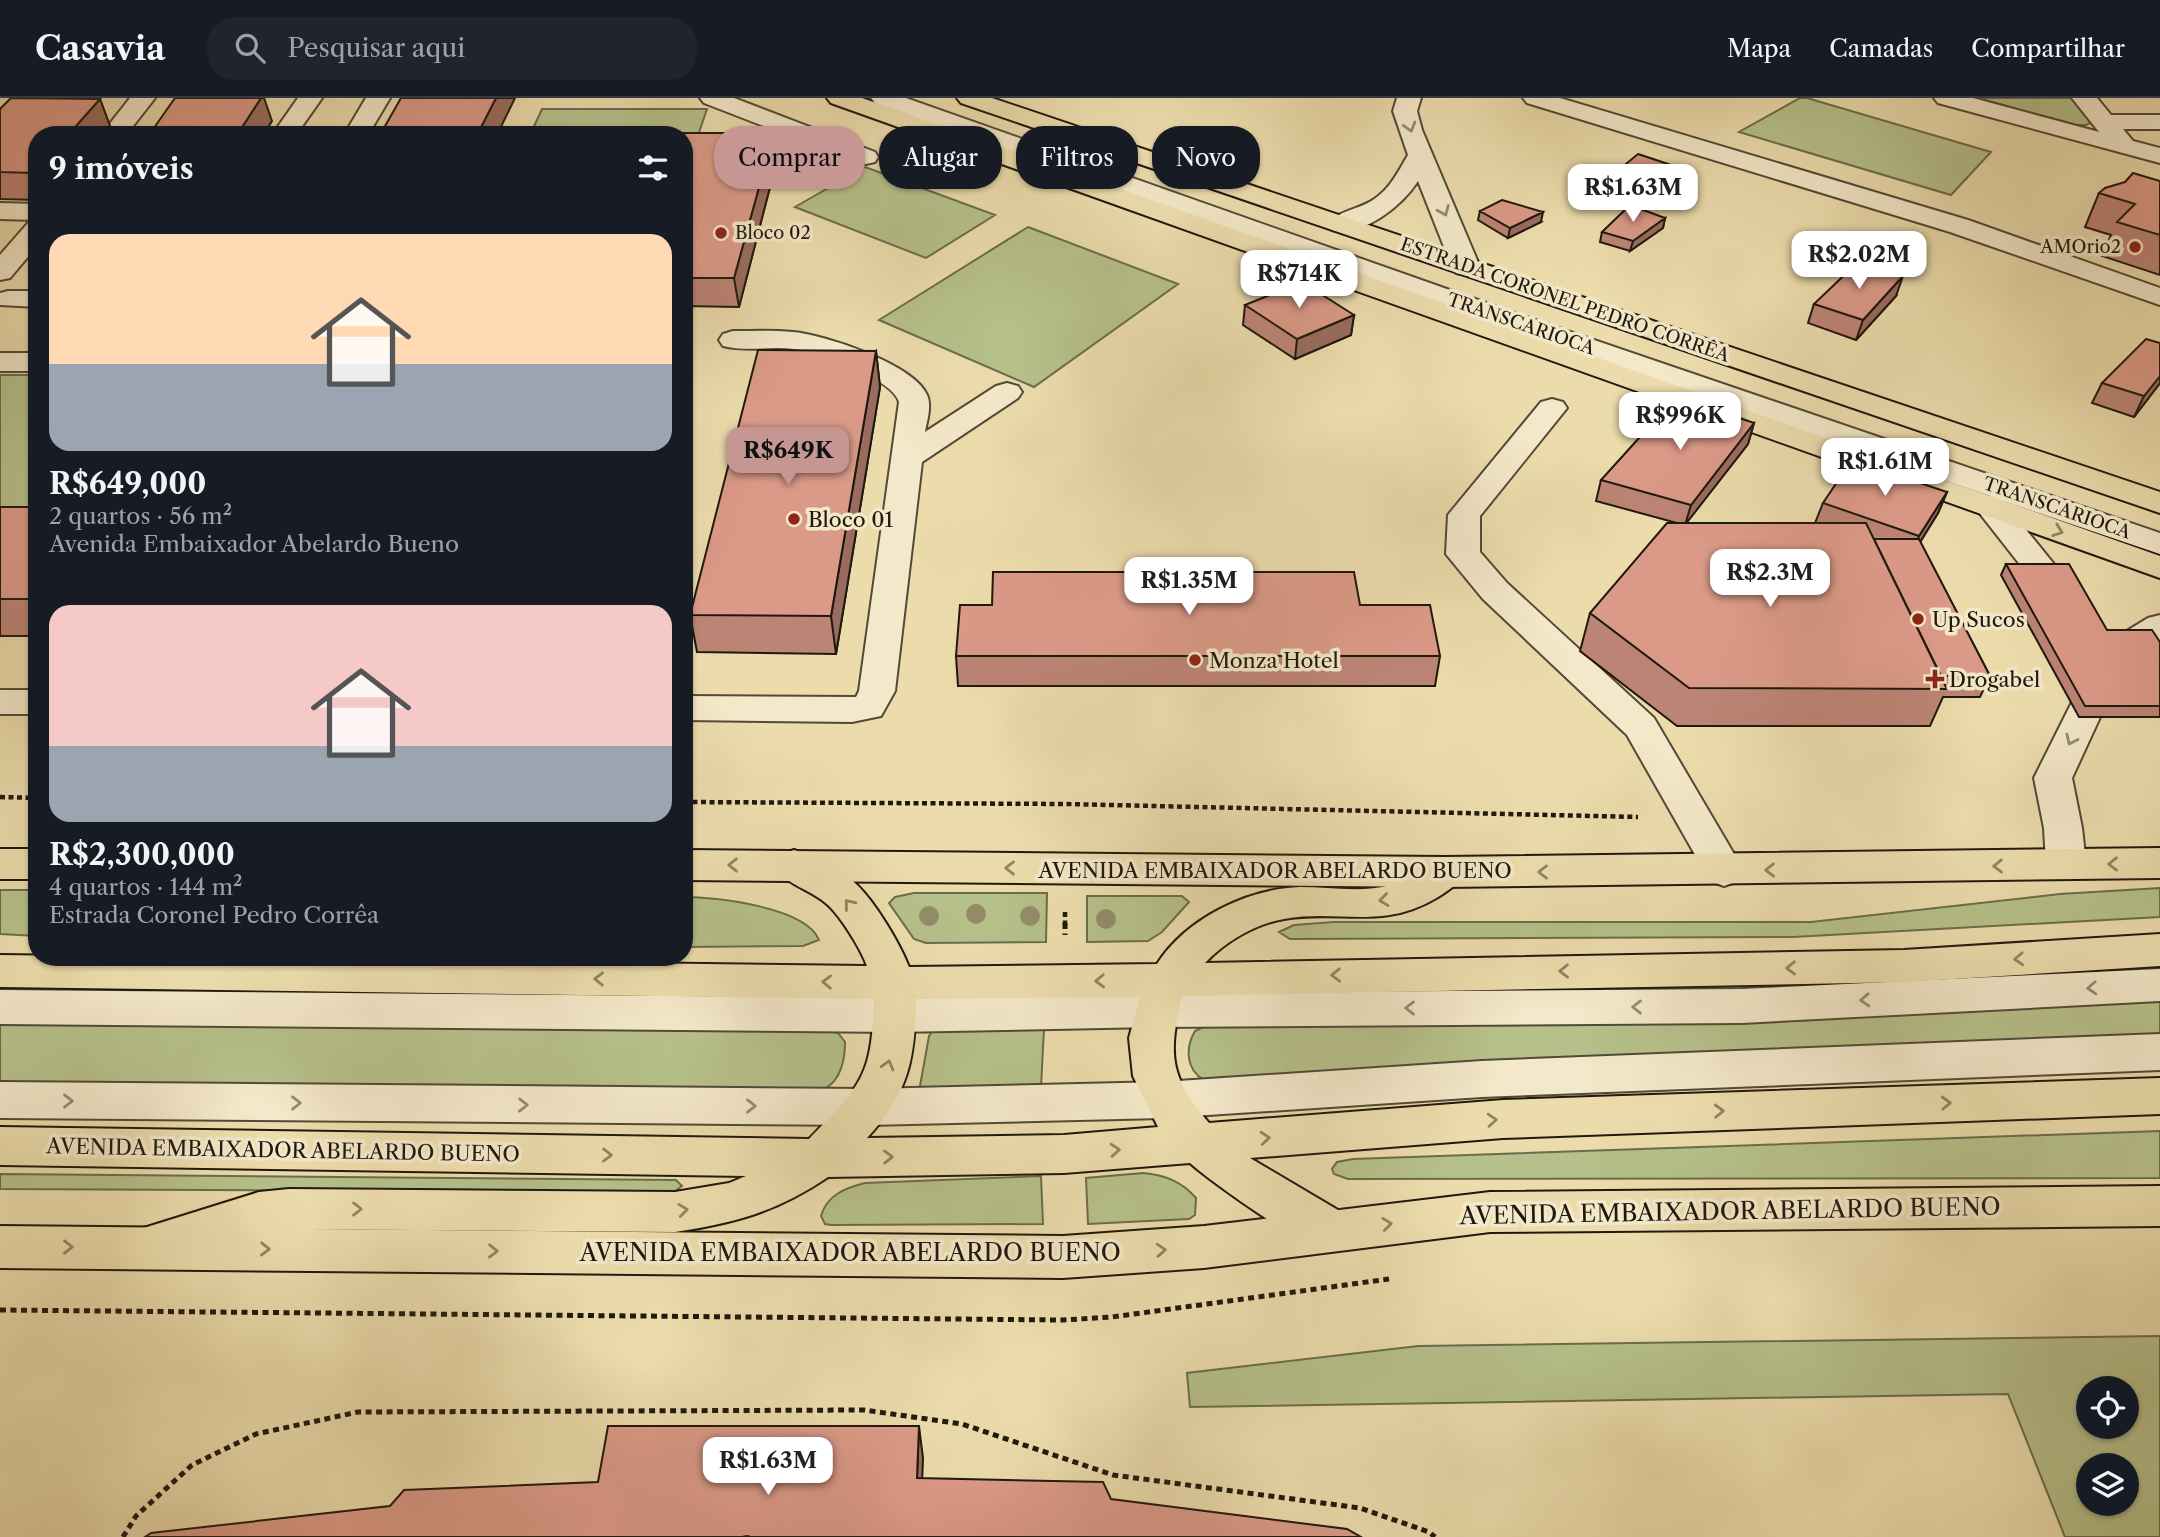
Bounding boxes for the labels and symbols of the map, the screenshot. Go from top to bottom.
one-way arrow [1401,121,1416,133]
pin: R$1.63M [1568,164,1698,224]
one-way arrow [1436,204,1450,216]
place label: Bloco 02 [735,222,811,244]
marker: Bloco 02 [713,225,729,241]
street label: ESTRADA CORONEL PEDRO CORRÊA [1398,232,1733,367]
pin: R$2.02M [1794,232,1924,291]
place label: AMOrio2 [2039,236,2121,258]
marker: AMOrio2 [2127,239,2143,255]
pin: R$714K [1242,250,1356,310]
street label: TRANSCARIOCA [1444,288,1598,360]
pin: R$996K [1623,392,1737,452]
pin: R$649K [731,428,845,487]
pin: R$1.61M [1820,438,1950,498]
street label: TRANSCARIOCA [1980,472,2134,544]
place label: Bloco 01 [808,507,893,532]
marker: Bloco 01 [786,511,802,527]
one-way arrow [2051,523,2063,537]
pin: R$2.3M [1713,550,1827,609]
pin: R$1.35M [1124,558,1254,617]
place label: Up Sucos [1932,607,2025,632]
marker: Up Sucos [1910,611,1926,627]
place label: Monza Hotel [1209,648,1339,673]
marker: Monza Hotel [1187,652,1203,668]
place label: Drogabel [1949,667,2040,692]
marker: Drogabel [1927,671,1943,687]
one-way arrow [2065,733,2079,745]
one-way arrow [2107,856,2118,872]
one-way arrow [727,857,738,873]
street label: AVENIDA EMBAIXADOR ABELARDO BUENO [1037,858,1512,883]
one-way arrow [1992,858,2003,873]
one-way arrow [1004,860,1014,876]
one-way arrow [1765,862,1775,878]
one-way arrow [1537,864,1548,880]
one-way arrow [1378,892,1390,907]
one-way arrow [844,899,857,911]
one-way arrow [2013,951,2024,966]
one-way arrow [1785,960,1796,976]
one-way arrow [1558,964,1569,979]
one-way arrow [1331,967,1341,983]
one-way arrow [594,971,604,987]
one-way arrow [1094,973,1105,988]
one-way arrow [821,974,832,990]
one-way arrow [2086,981,2097,996]
one-way arrow [1859,993,1870,1008]
one-way arrow [1632,999,1642,1015]
one-way arrow [1404,1000,1415,1016]
one-way arrow [880,1059,895,1071]
one-way arrow [63,1093,74,1109]
one-way arrow [291,1095,301,1111]
one-way arrow [1941,1096,1952,1111]
one-way arrow [518,1097,529,1113]
one-way arrow [746,1098,756,1114]
one-way arrow [1714,1103,1725,1118]
one-way arrow [1487,1113,1498,1128]
one-way arrow [1260,1131,1271,1146]
street label: AVENIDA EMBAIXADOR ABELARDO BUENO [45,1133,520,1167]
one-way arrow [1110,1143,1121,1158]
one-way arrow [602,1147,613,1163]
one-way arrow [883,1149,894,1165]
street label: AVENIDA EMBAIXADOR ABELARDO BUENO [1458,1192,2001,1230]
one-way arrow [353,1201,363,1217]
one-way arrow [677,1203,689,1218]
one-way arrow [1381,1217,1393,1232]
street label: AVENIDA EMBAIXADOR ABELARDO BUENO [578,1238,1121,1267]
one-way arrow [63,1239,74,1255]
one-way arrow [260,1241,271,1257]
one-way arrow [488,1243,498,1259]
one-way arrow [1156,1243,1167,1258]
pin: R$1.63M [703,1438,833,1497]

